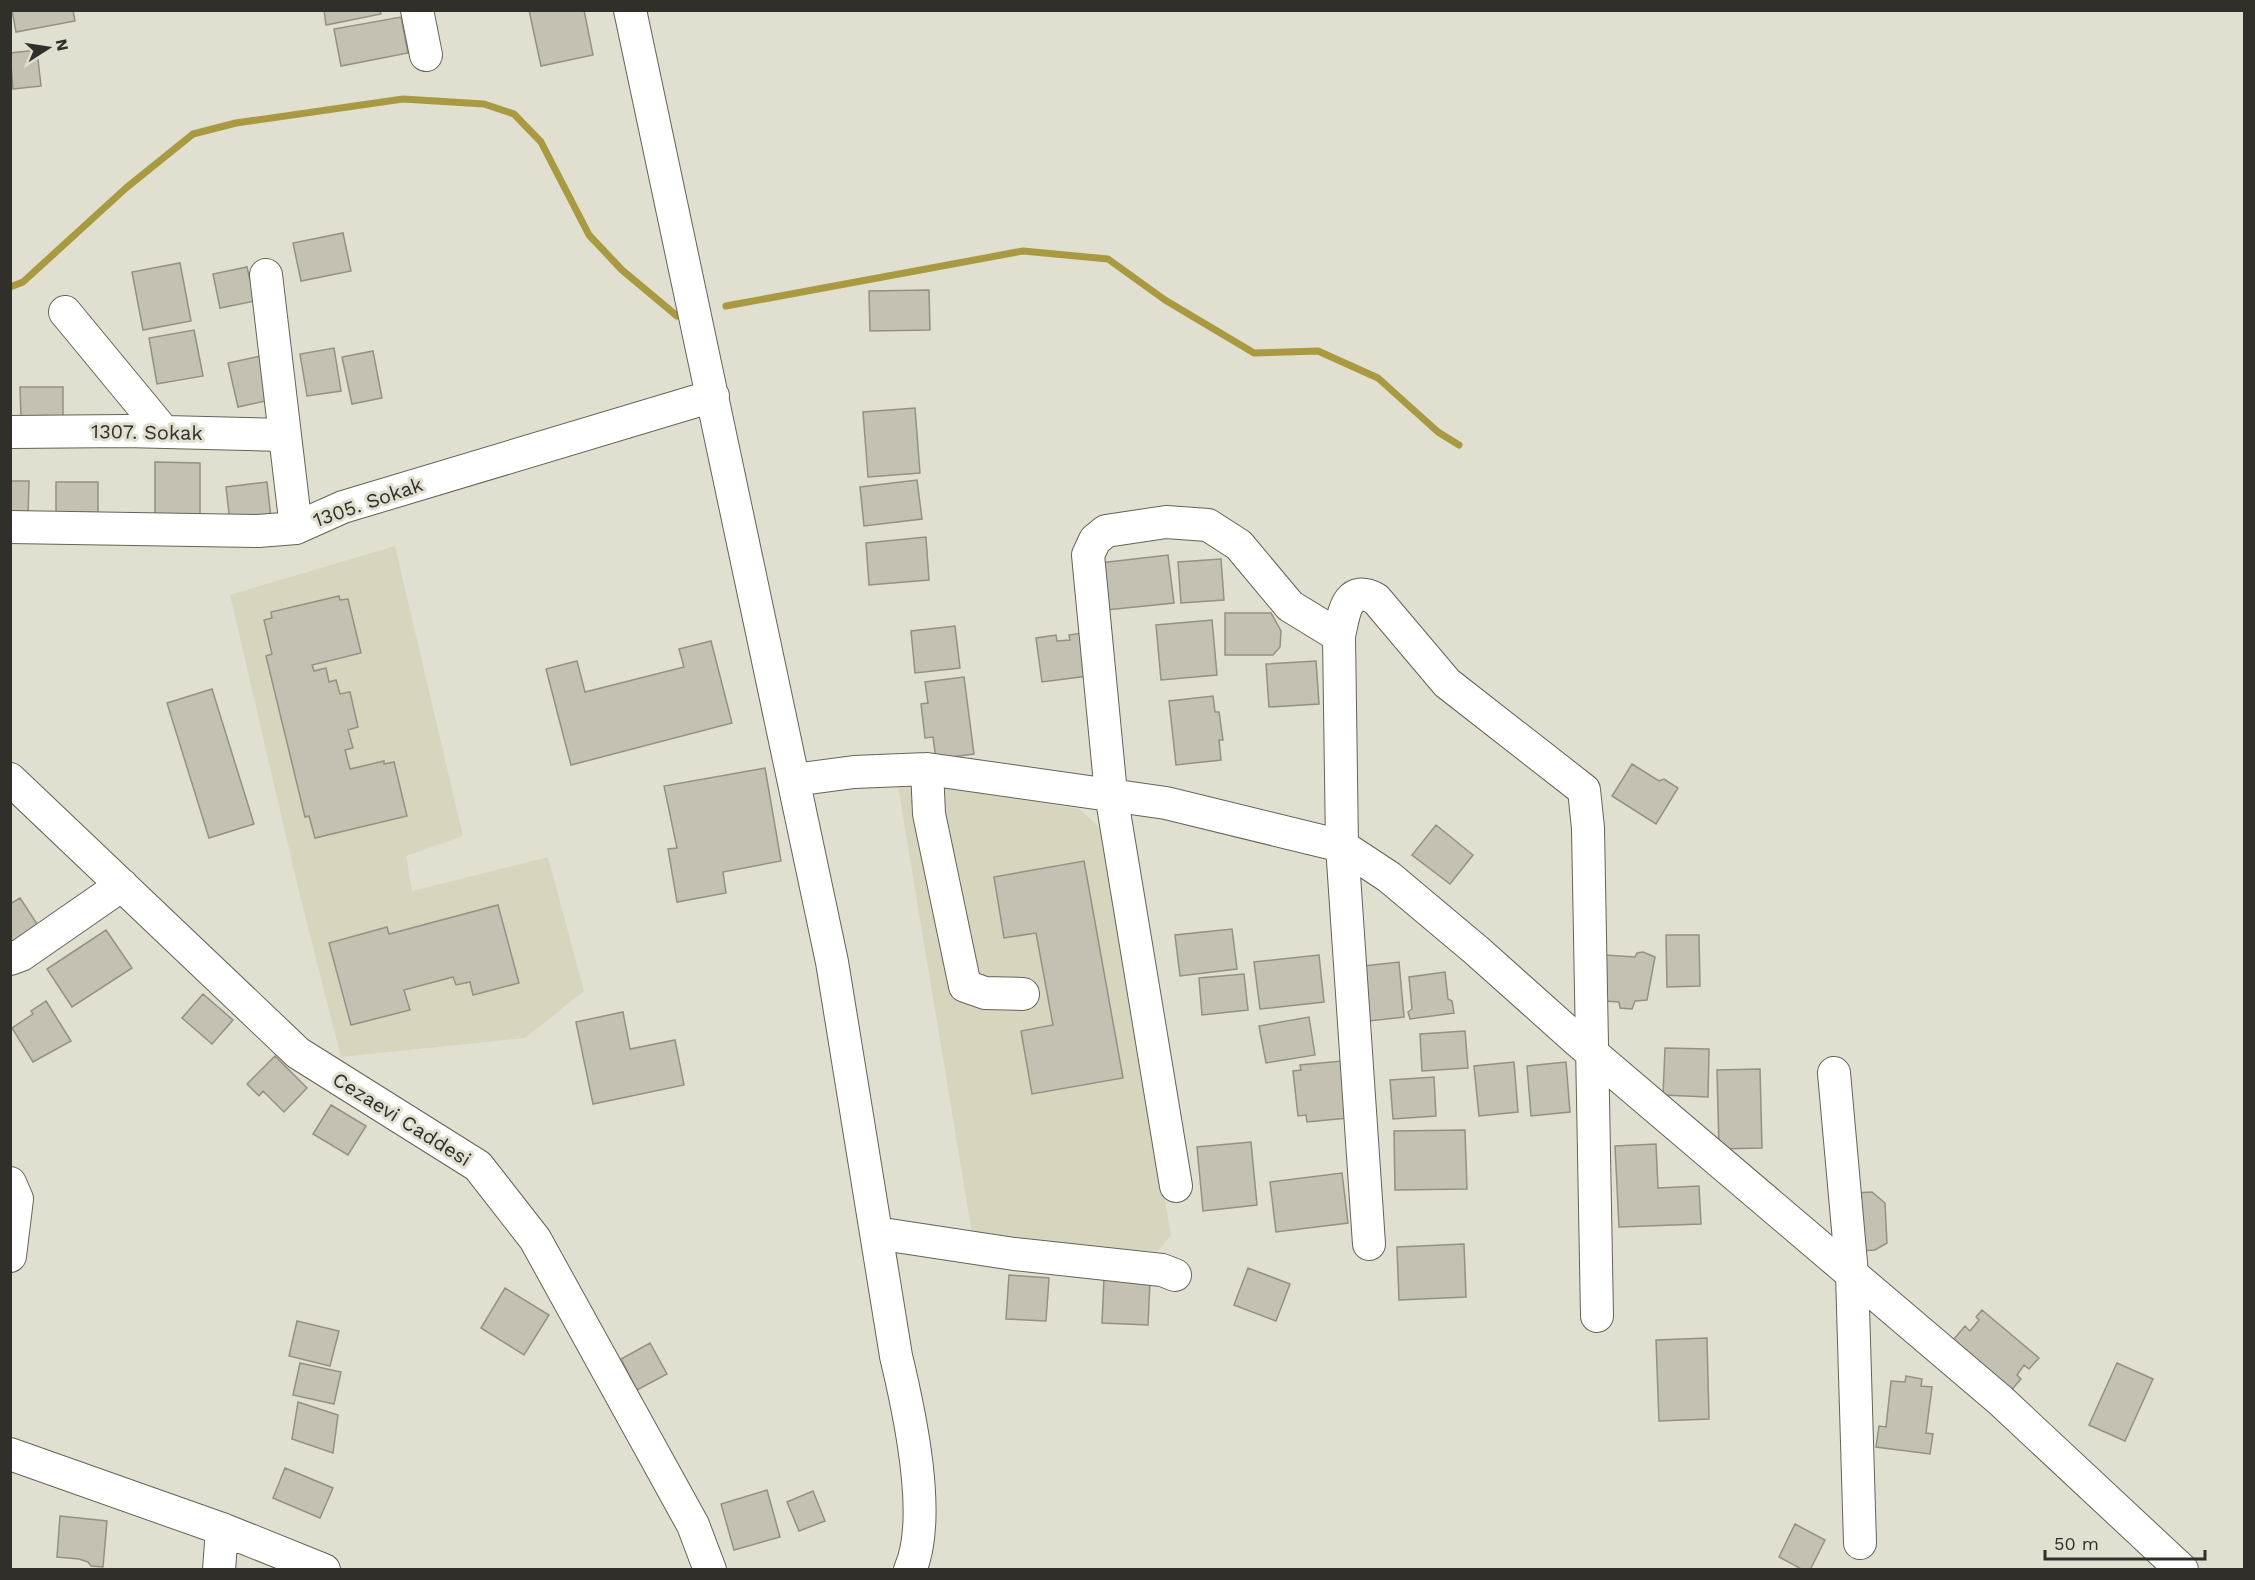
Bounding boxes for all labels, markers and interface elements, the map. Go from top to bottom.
north arrow [18,18,78,78]
text: N [52,37,73,53]
street label: 1307. Sokak [91,419,203,445]
street label: 1305. Sokak [310,472,426,532]
street label: Cezaevi Caddesi [328,1067,476,1171]
scale bar [2045,1523,2206,1561]
text: 50 m [2054,1533,2099,1554]

